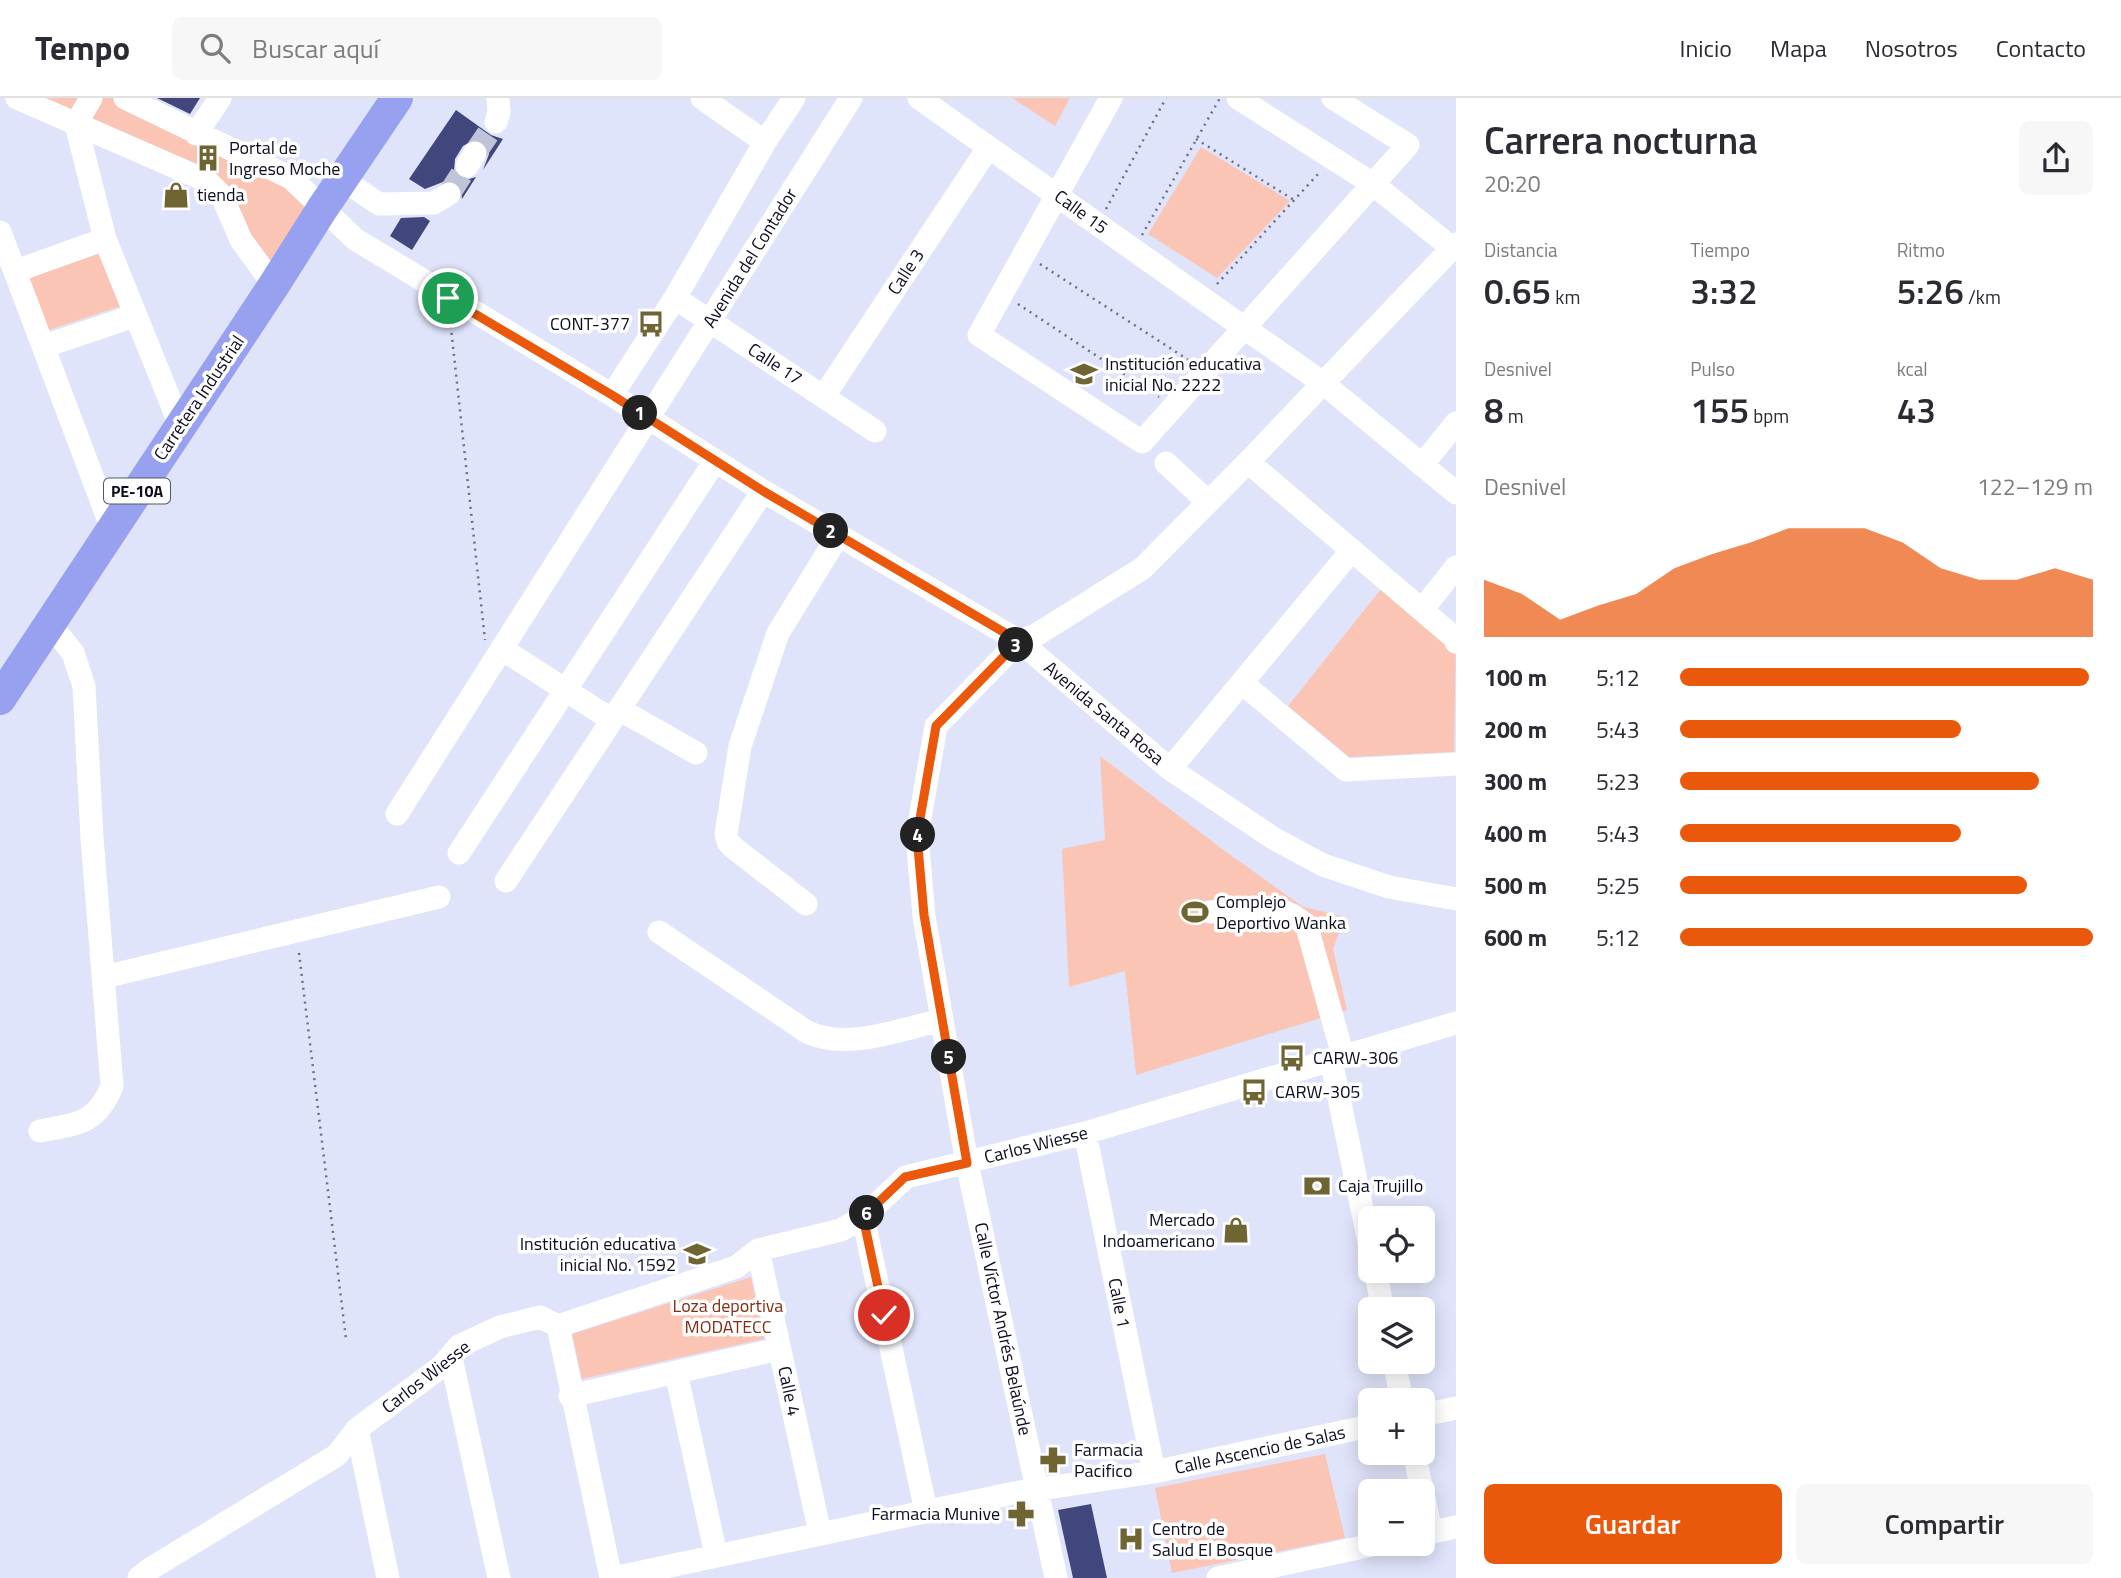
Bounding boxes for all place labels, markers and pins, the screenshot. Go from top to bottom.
place label: Portal de Ingreso Moche [229,134,340,182]
building icon: Portal de Ingreso Moche [193,143,223,173]
shop icon: tienda [161,180,191,210]
place label: tienda [197,181,245,208]
pin [418,268,478,328]
bus stop icon: CONT-377 [636,309,666,339]
place label: CONT-377 [550,310,630,337]
place label: Institución educativa inicial No. 2222 [1105,350,1261,398]
school or university icon: Institución educativa inicial No. 2222 [1069,359,1099,389]
pin: 1 [622,396,658,430]
pin: 2 [814,514,848,548]
pin: 3 [998,628,1034,662]
pin: 4 [900,818,936,852]
place label: Complejo Deportivo Wanka [1216,888,1346,936]
sports icon: Complejo Deportivo Wanka [1180,897,1210,927]
pin: 5 [932,1040,967,1074]
bus stop icon: CARW-306 [1277,1043,1307,1073]
place label: CARW-306 [1313,1044,1398,1071]
bus stop icon: CARW-305 [1239,1077,1269,1107]
place label: CARW-305 [1275,1078,1360,1105]
bank icon: Caja Trujillo [1302,1171,1332,1201]
place label: Caja Trujillo [1338,1172,1423,1199]
pin: 6 [850,1196,884,1230]
place label: Mercado Indoamericano [1103,1206,1215,1254]
shop icon: Mercado Indoamericano [1221,1215,1251,1245]
place label: Institución educativa inicial No. 1592 [520,1230,676,1278]
school or university icon: Institución educativa inicial No. 1592 [682,1239,712,1269]
pin [854,1285,914,1345]
place label: Farmacia Pacifico [1074,1436,1143,1484]
pharmacy icon: Farmacia Pacifico [1038,1445,1068,1475]
pharmacy icon: Farmacia Munive [1006,1499,1036,1529]
place label: Farmacia Munive [871,1500,1000,1527]
place label: Centro de Salud El Bosque [1152,1515,1273,1563]
hospital icon: Centro de Salud El Bosque [1116,1524,1146,1554]

